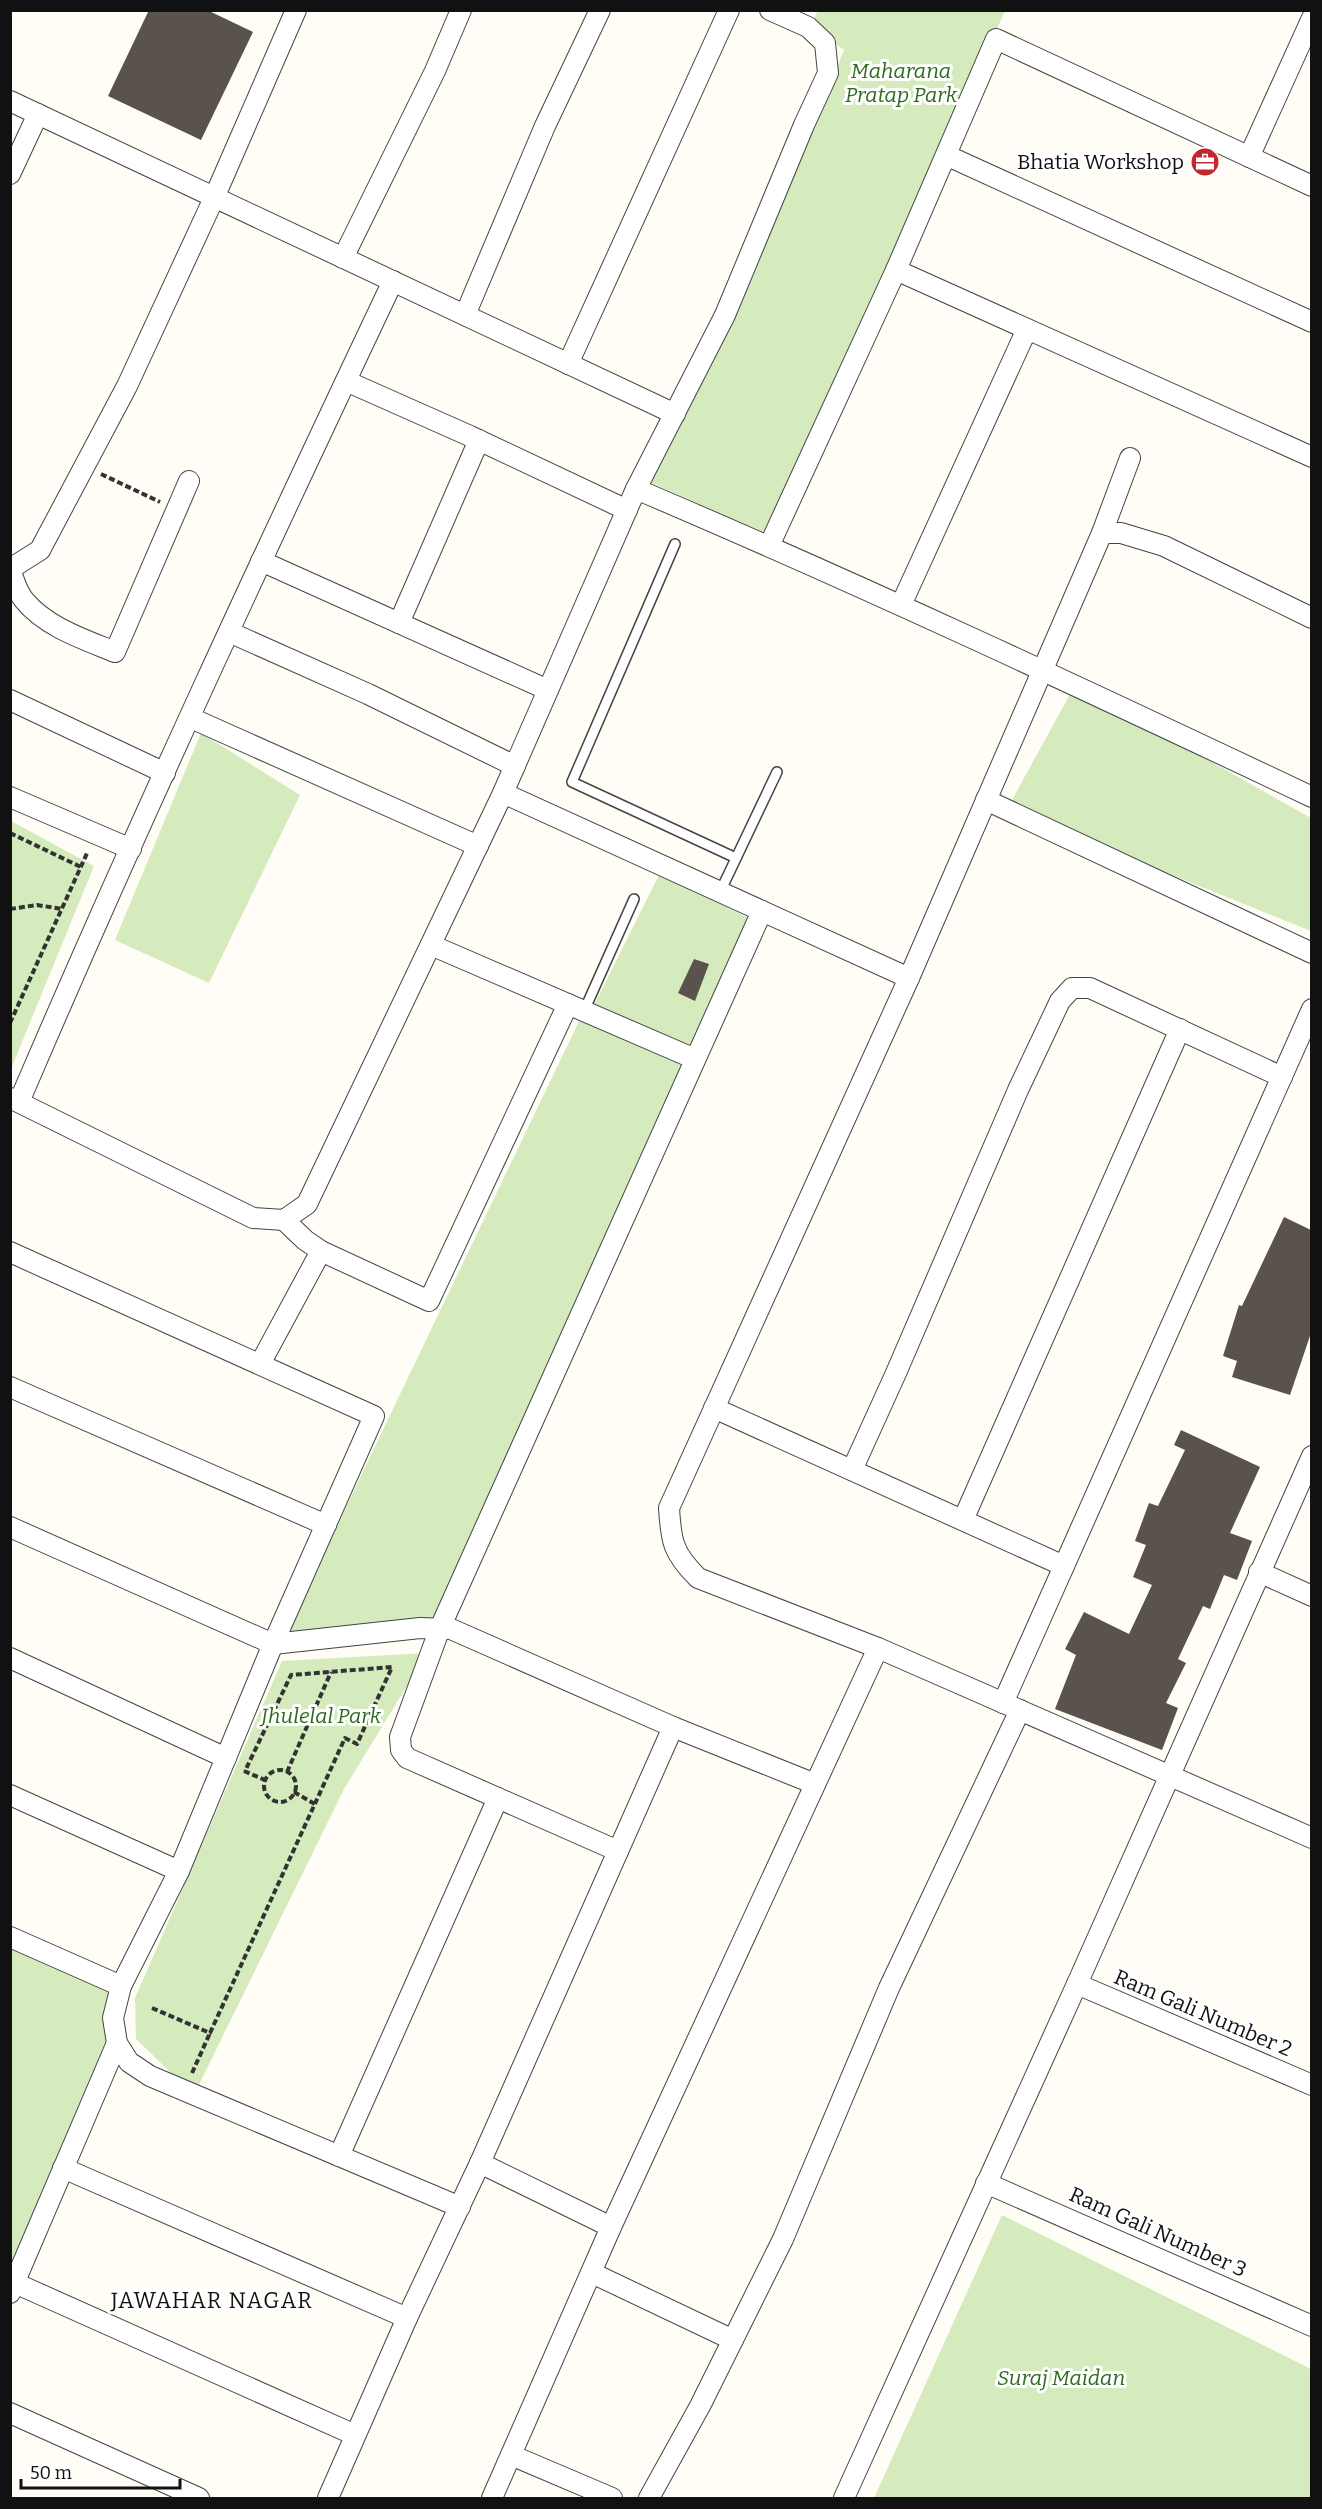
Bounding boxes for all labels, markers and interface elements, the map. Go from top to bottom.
park label: Maharana Pratap Park [845,58,958,108]
office icon: Bhatia Workshop [1189,146,1221,178]
place label: Bhatia Workshop [1017,149,1184,175]
park label: Jhulelal Park [259,1703,382,1729]
street label: Ram Gali Number 2 [1110,1964,1296,2062]
street label: Ram Gali Number 3 [1065,2181,1251,2283]
district label: JAWAHAR NAGAR [110,2287,313,2314]
park label: Suraj Maidan [997,2365,1125,2391]
scale bar [21,2452,180,2490]
text: 50 m [30,2462,72,2484]

